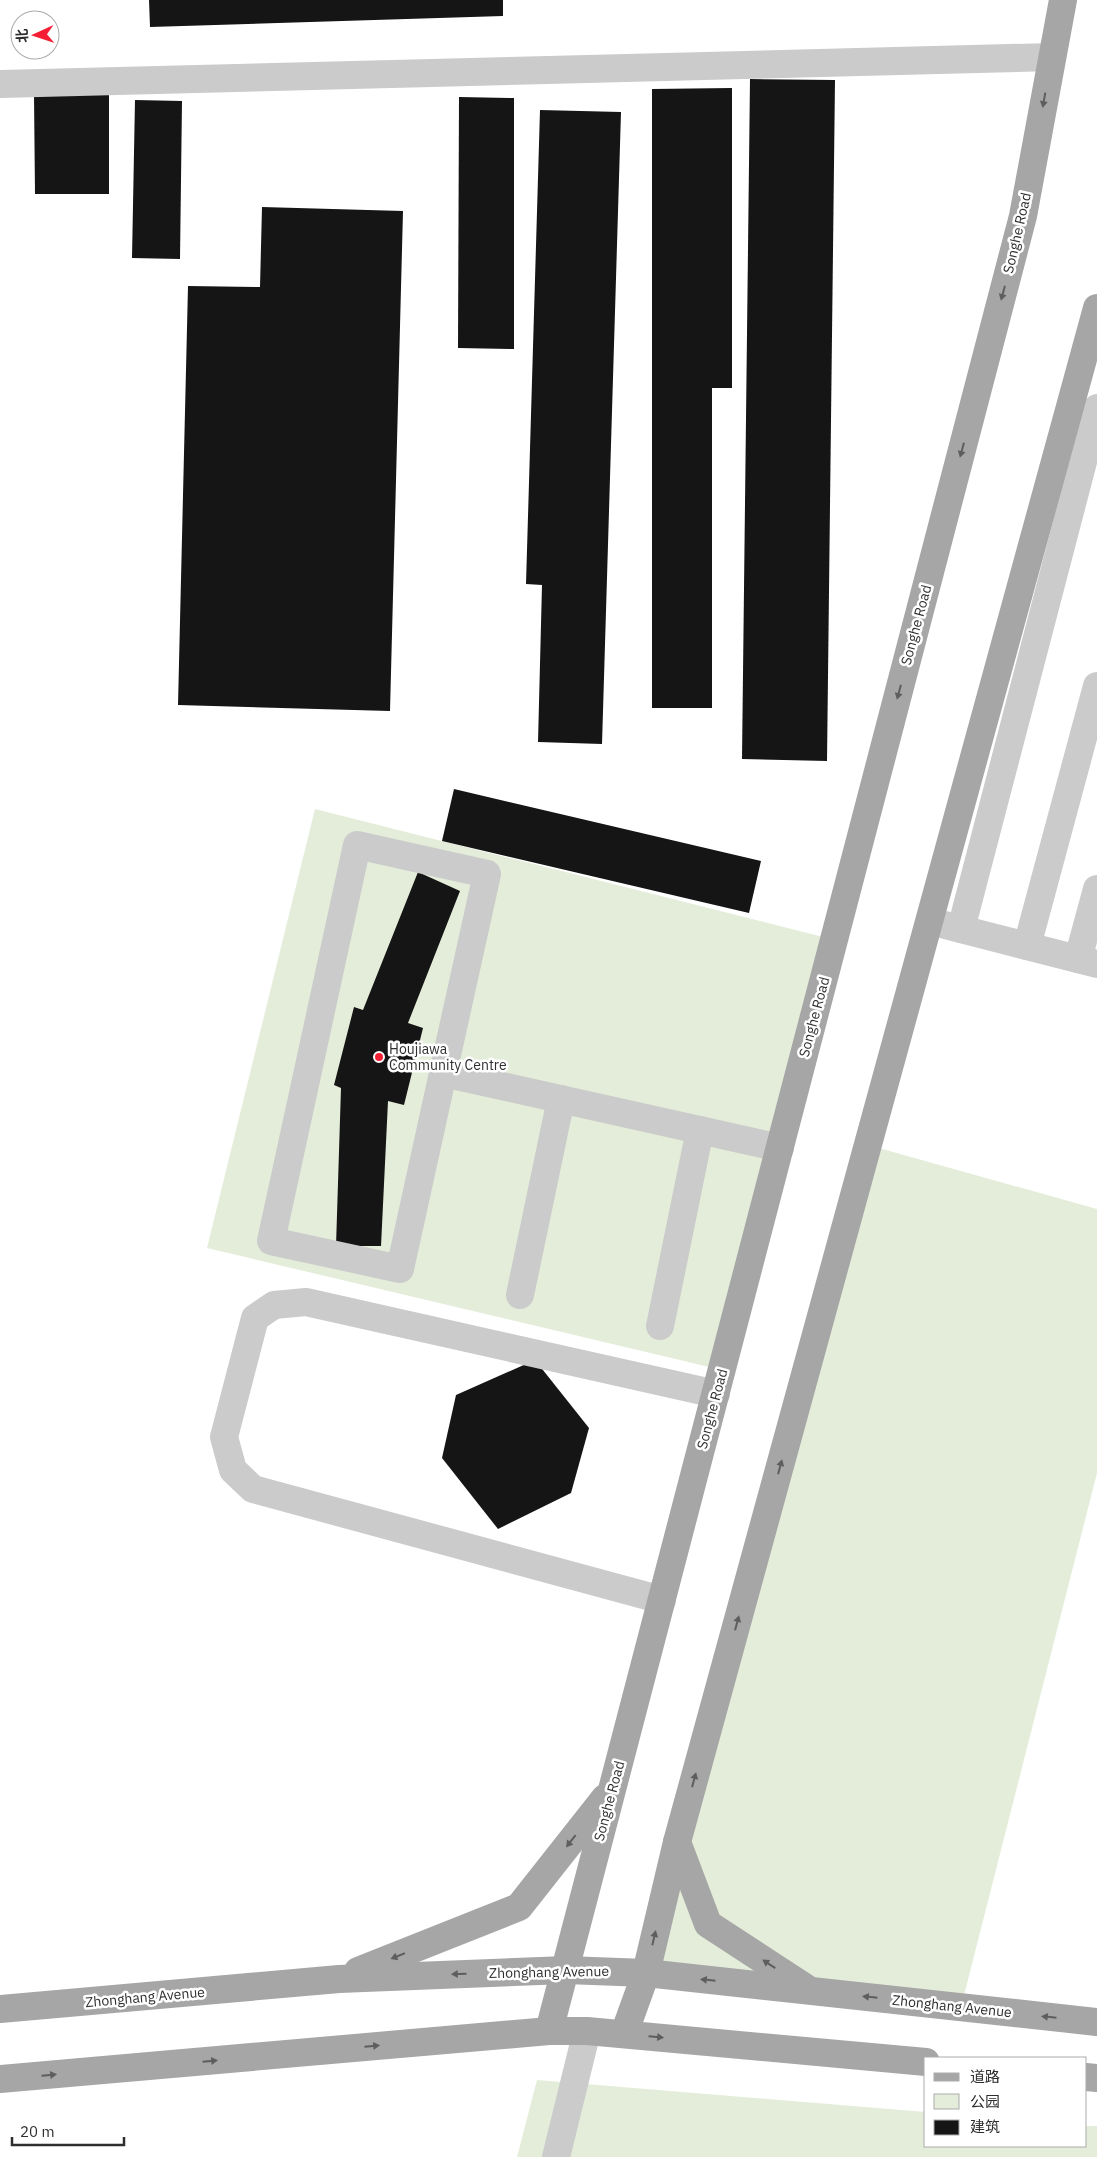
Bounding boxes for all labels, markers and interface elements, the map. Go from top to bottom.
north arrow [10,10,60,60]
text: 北 [13,28,31,43]
one-way arrow [1040,92,1048,108]
street label: Songhe Road [999,191,1035,275]
one-way arrow [999,285,1007,300]
one-way arrow [958,442,966,457]
street label: Songhe Road [897,583,935,667]
one-way arrow [895,684,903,699]
street label: Songhe Road [795,975,833,1059]
place label: Houjiawa Community Centre [389,1040,507,1074]
marker: Houjiawa Community Centre [373,1051,385,1063]
street label: Songhe Road [693,1367,731,1451]
one-way arrow [776,1459,784,1474]
one-way arrow [733,1616,741,1631]
street label: Songhe Road [590,1759,628,1843]
one-way arrow [690,1773,698,1788]
one-way arrow [566,1834,577,1847]
one-way arrow [650,1930,658,1945]
one-way arrow [390,1952,405,1960]
one-way arrow [762,1959,775,1968]
street label: Zhonghang Avenue [489,1962,610,1982]
one-way arrow [450,1970,466,1978]
one-way arrow [700,1976,716,1984]
street label: Zhonghang Avenue [84,1983,206,2011]
street label: Zhonghang Avenue [891,1991,1013,2021]
one-way arrow [861,1993,877,2001]
one-way arrow [1040,2013,1056,2021]
one-way arrow [649,2033,665,2041]
one-way arrow [365,2042,381,2050]
one-way arrow [203,2056,219,2064]
legend [924,2057,1087,2147]
text: 道路 [970,2067,1000,2086]
one-way arrow [41,2071,57,2079]
text: 公园 [970,2092,1000,2111]
scale bar [12,2114,125,2146]
text: 建筑 [970,2117,1000,2136]
text: 20 m [20,2122,55,2141]

